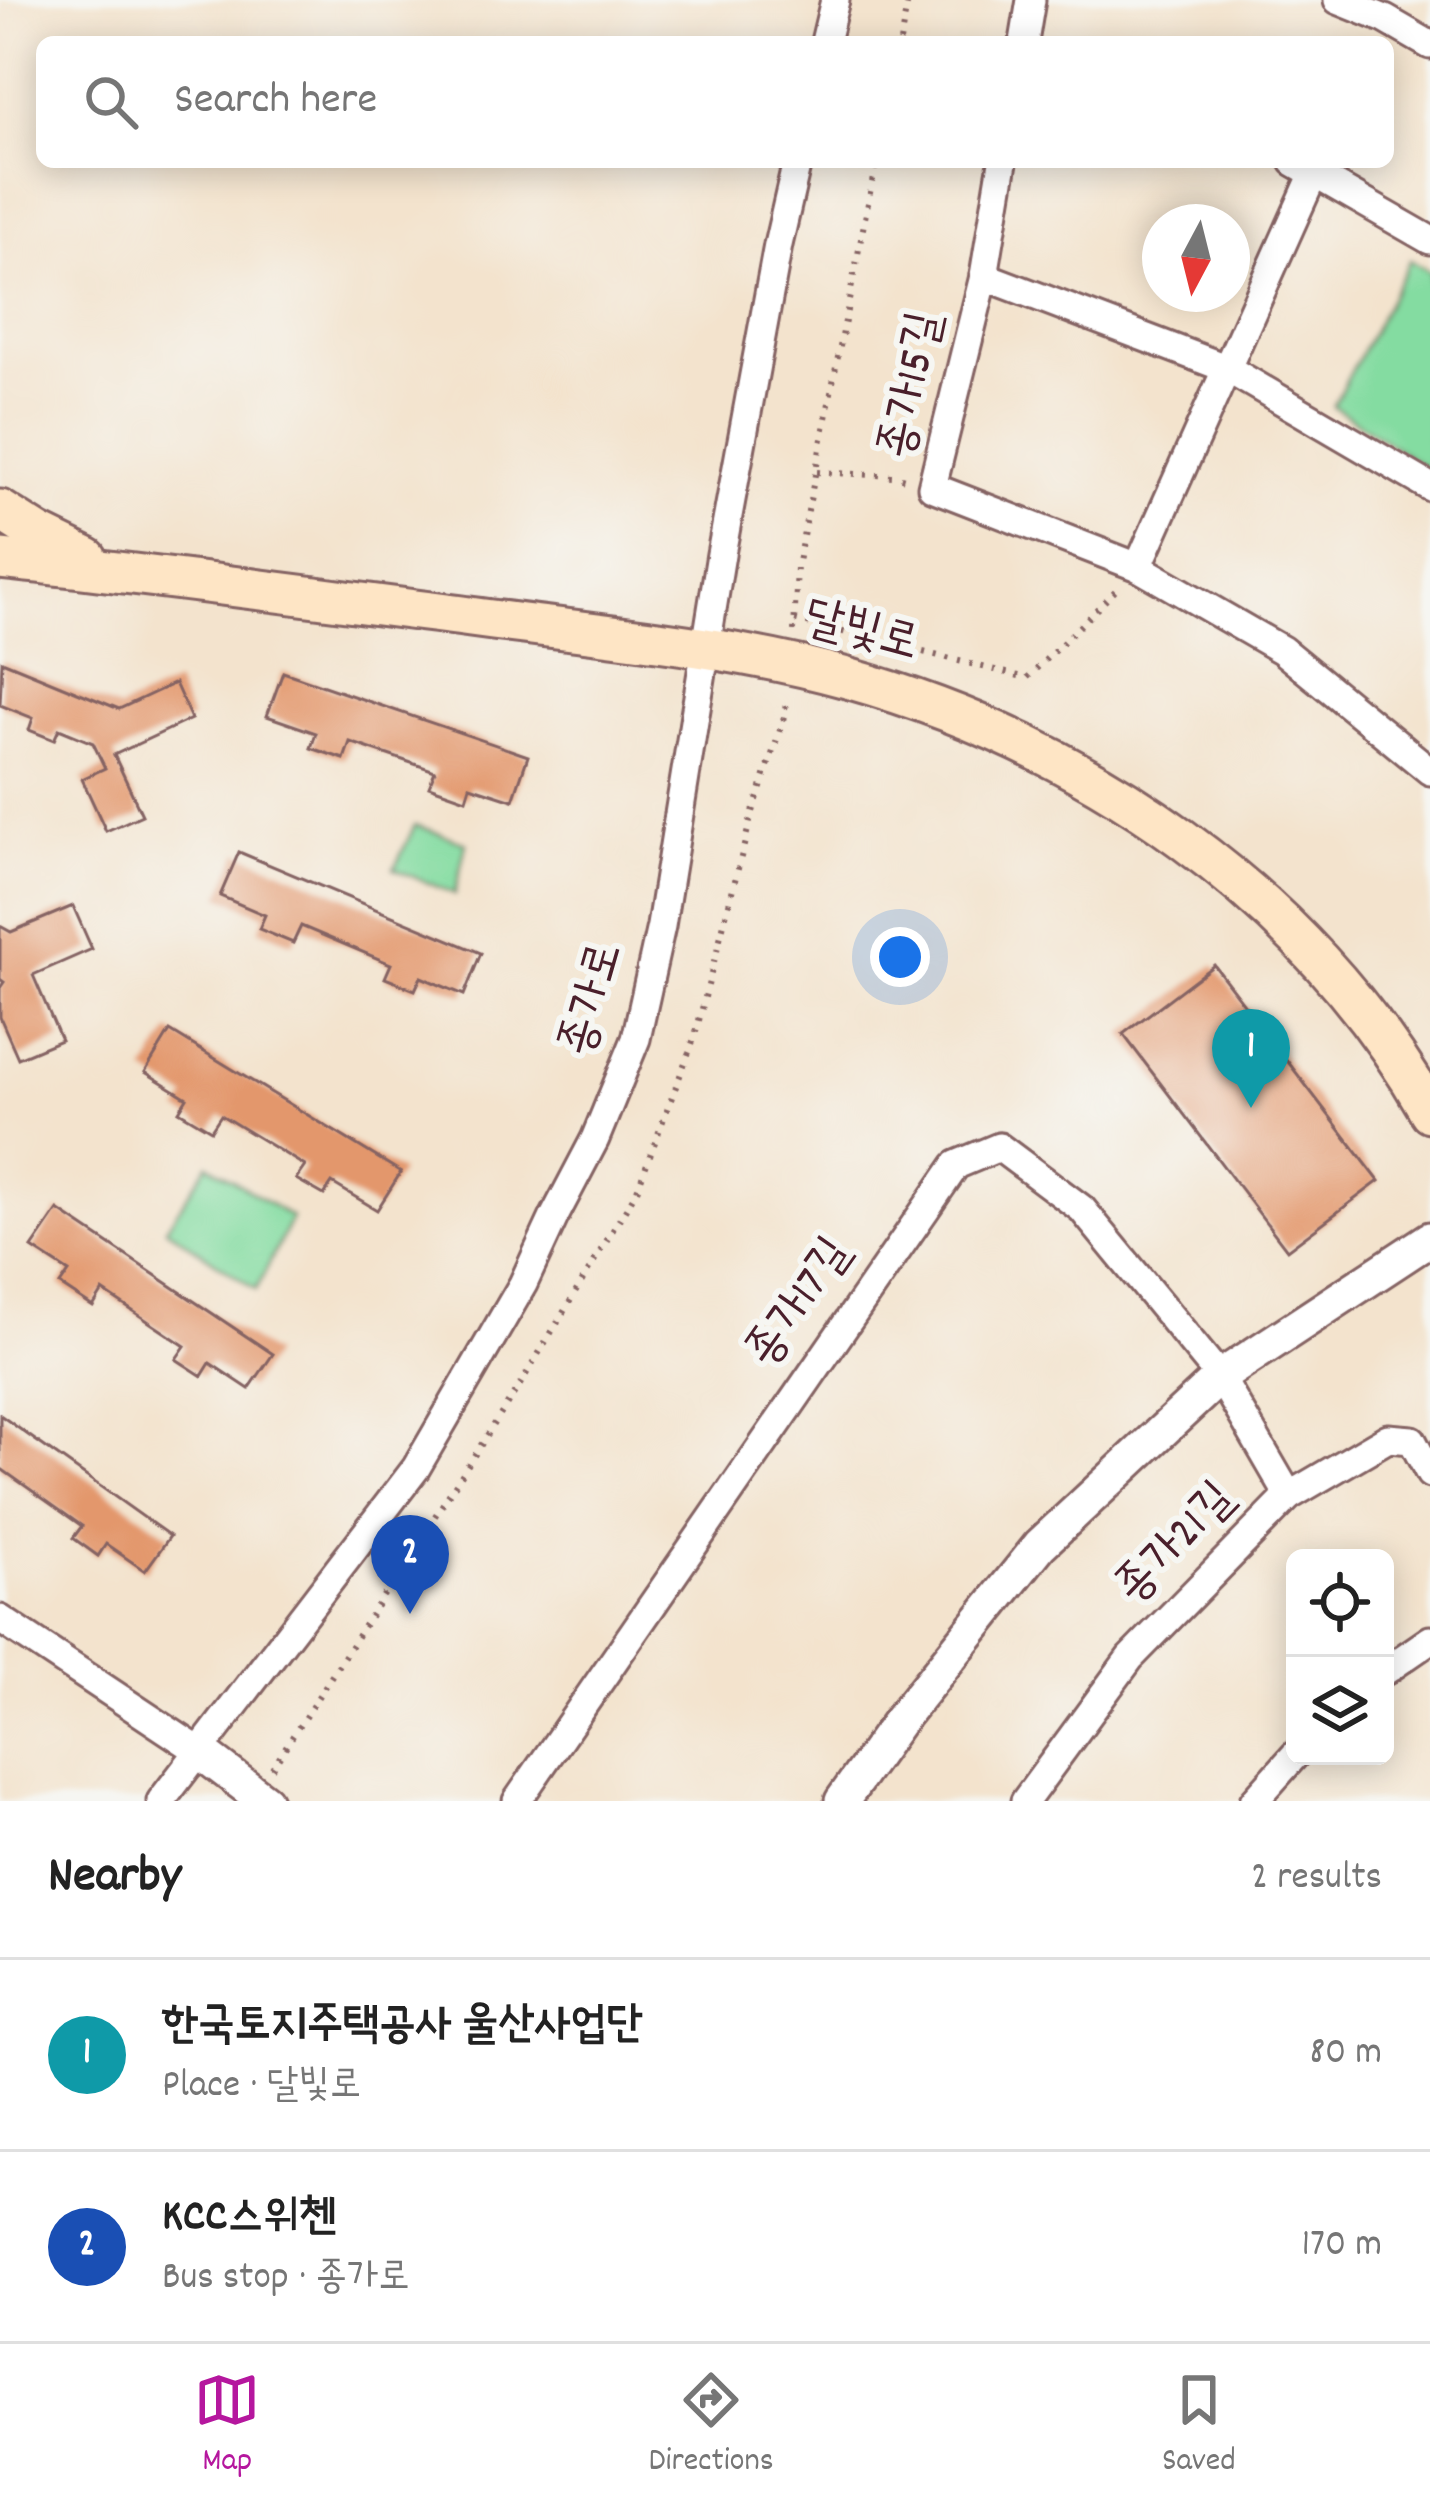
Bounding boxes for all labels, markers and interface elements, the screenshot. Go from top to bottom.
search box [36,36,1394,168]
icon: search [78,69,144,135]
text: Search here [174,70,377,134]
north arrow [1142,204,1250,312]
street label: 종가15길 [865,306,963,466]
street label: 달빛로 [796,585,926,681]
your location [870,927,930,987]
street label: 종가로 [545,935,643,1065]
pin: 1 [1212,1009,1290,1108]
street label: 종가17길 [731,1225,871,1383]
street label: 종가21길 [1101,1468,1253,1622]
pin: 2 [371,1515,449,1614]
map controls [1286,1549,1394,1765]
button: locate [1286,1549,1394,1657]
button: layers [1286,1657,1394,1765]
text: Nearby [48,1843,181,1915]
text: 2 results [1251,1852,1382,1907]
text: 한국토지주택공사 울산사업단 [162,1995,643,2059]
text: 1 [83,2027,91,2082]
text: 80 m [1309,2027,1382,2082]
text: Place · 달빛로 [162,2060,361,2115]
text: KCC스위첸 [162,2187,336,2251]
text: 2 [78,2219,96,2274]
text: 170 m [1302,2219,1382,2274]
text: Bus stop · 종가로 [162,2252,410,2307]
tab: Map [194,2367,260,2486]
tab: Directions [649,2367,774,2486]
tab: Saved [1162,2367,1236,2486]

